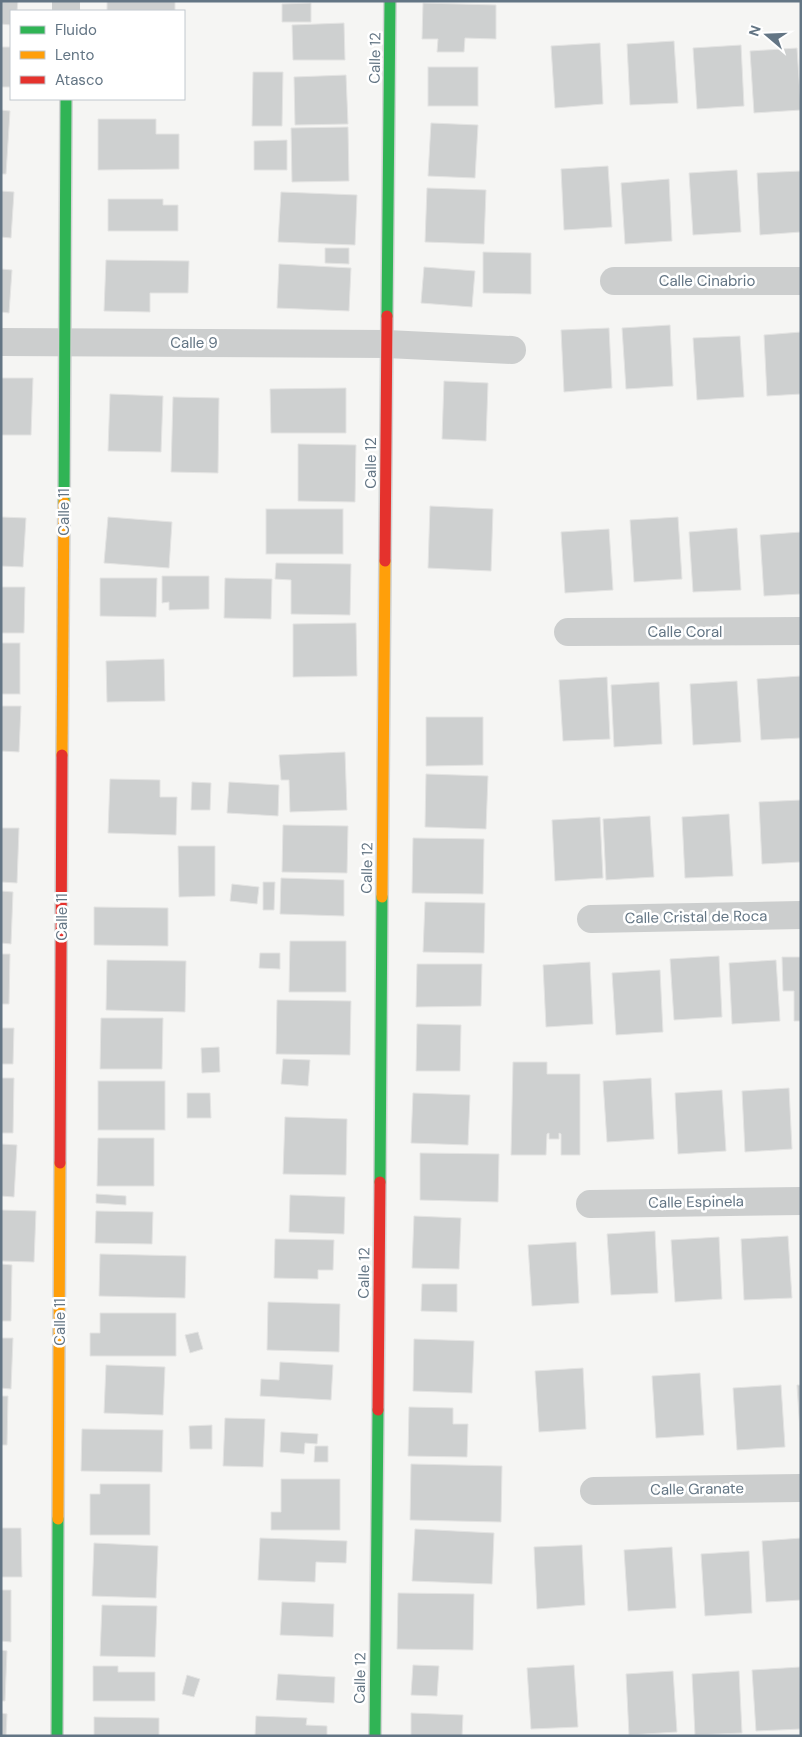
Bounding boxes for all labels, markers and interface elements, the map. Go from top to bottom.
legend [10,10,185,100]
north arrow [742,10,792,60]
text: Fluido [55,20,97,40]
text: N [745,23,765,39]
street label: Calle 12 [365,32,385,84]
text: Lento [55,45,94,65]
text: Atasco [55,70,103,90]
street label: Calle Cinabrio [659,271,755,291]
street label: Calle 9 [170,333,218,353]
street label: Calle 12 [361,437,381,489]
street label: Calle 11 [54,488,74,536]
street label: Calle Coral [648,622,722,642]
street label: Calle 12 [357,842,377,894]
street label: Calle 11 [52,893,72,941]
street label: Calle Cristal de Roca [625,906,767,928]
street label: Calle Espinela [648,1191,744,1213]
street label: Calle 12 [354,1247,374,1299]
street label: Calle 11 [50,1298,70,1346]
street label: Calle Granate [650,1478,744,1500]
street label: Calle 12 [350,1652,370,1704]

